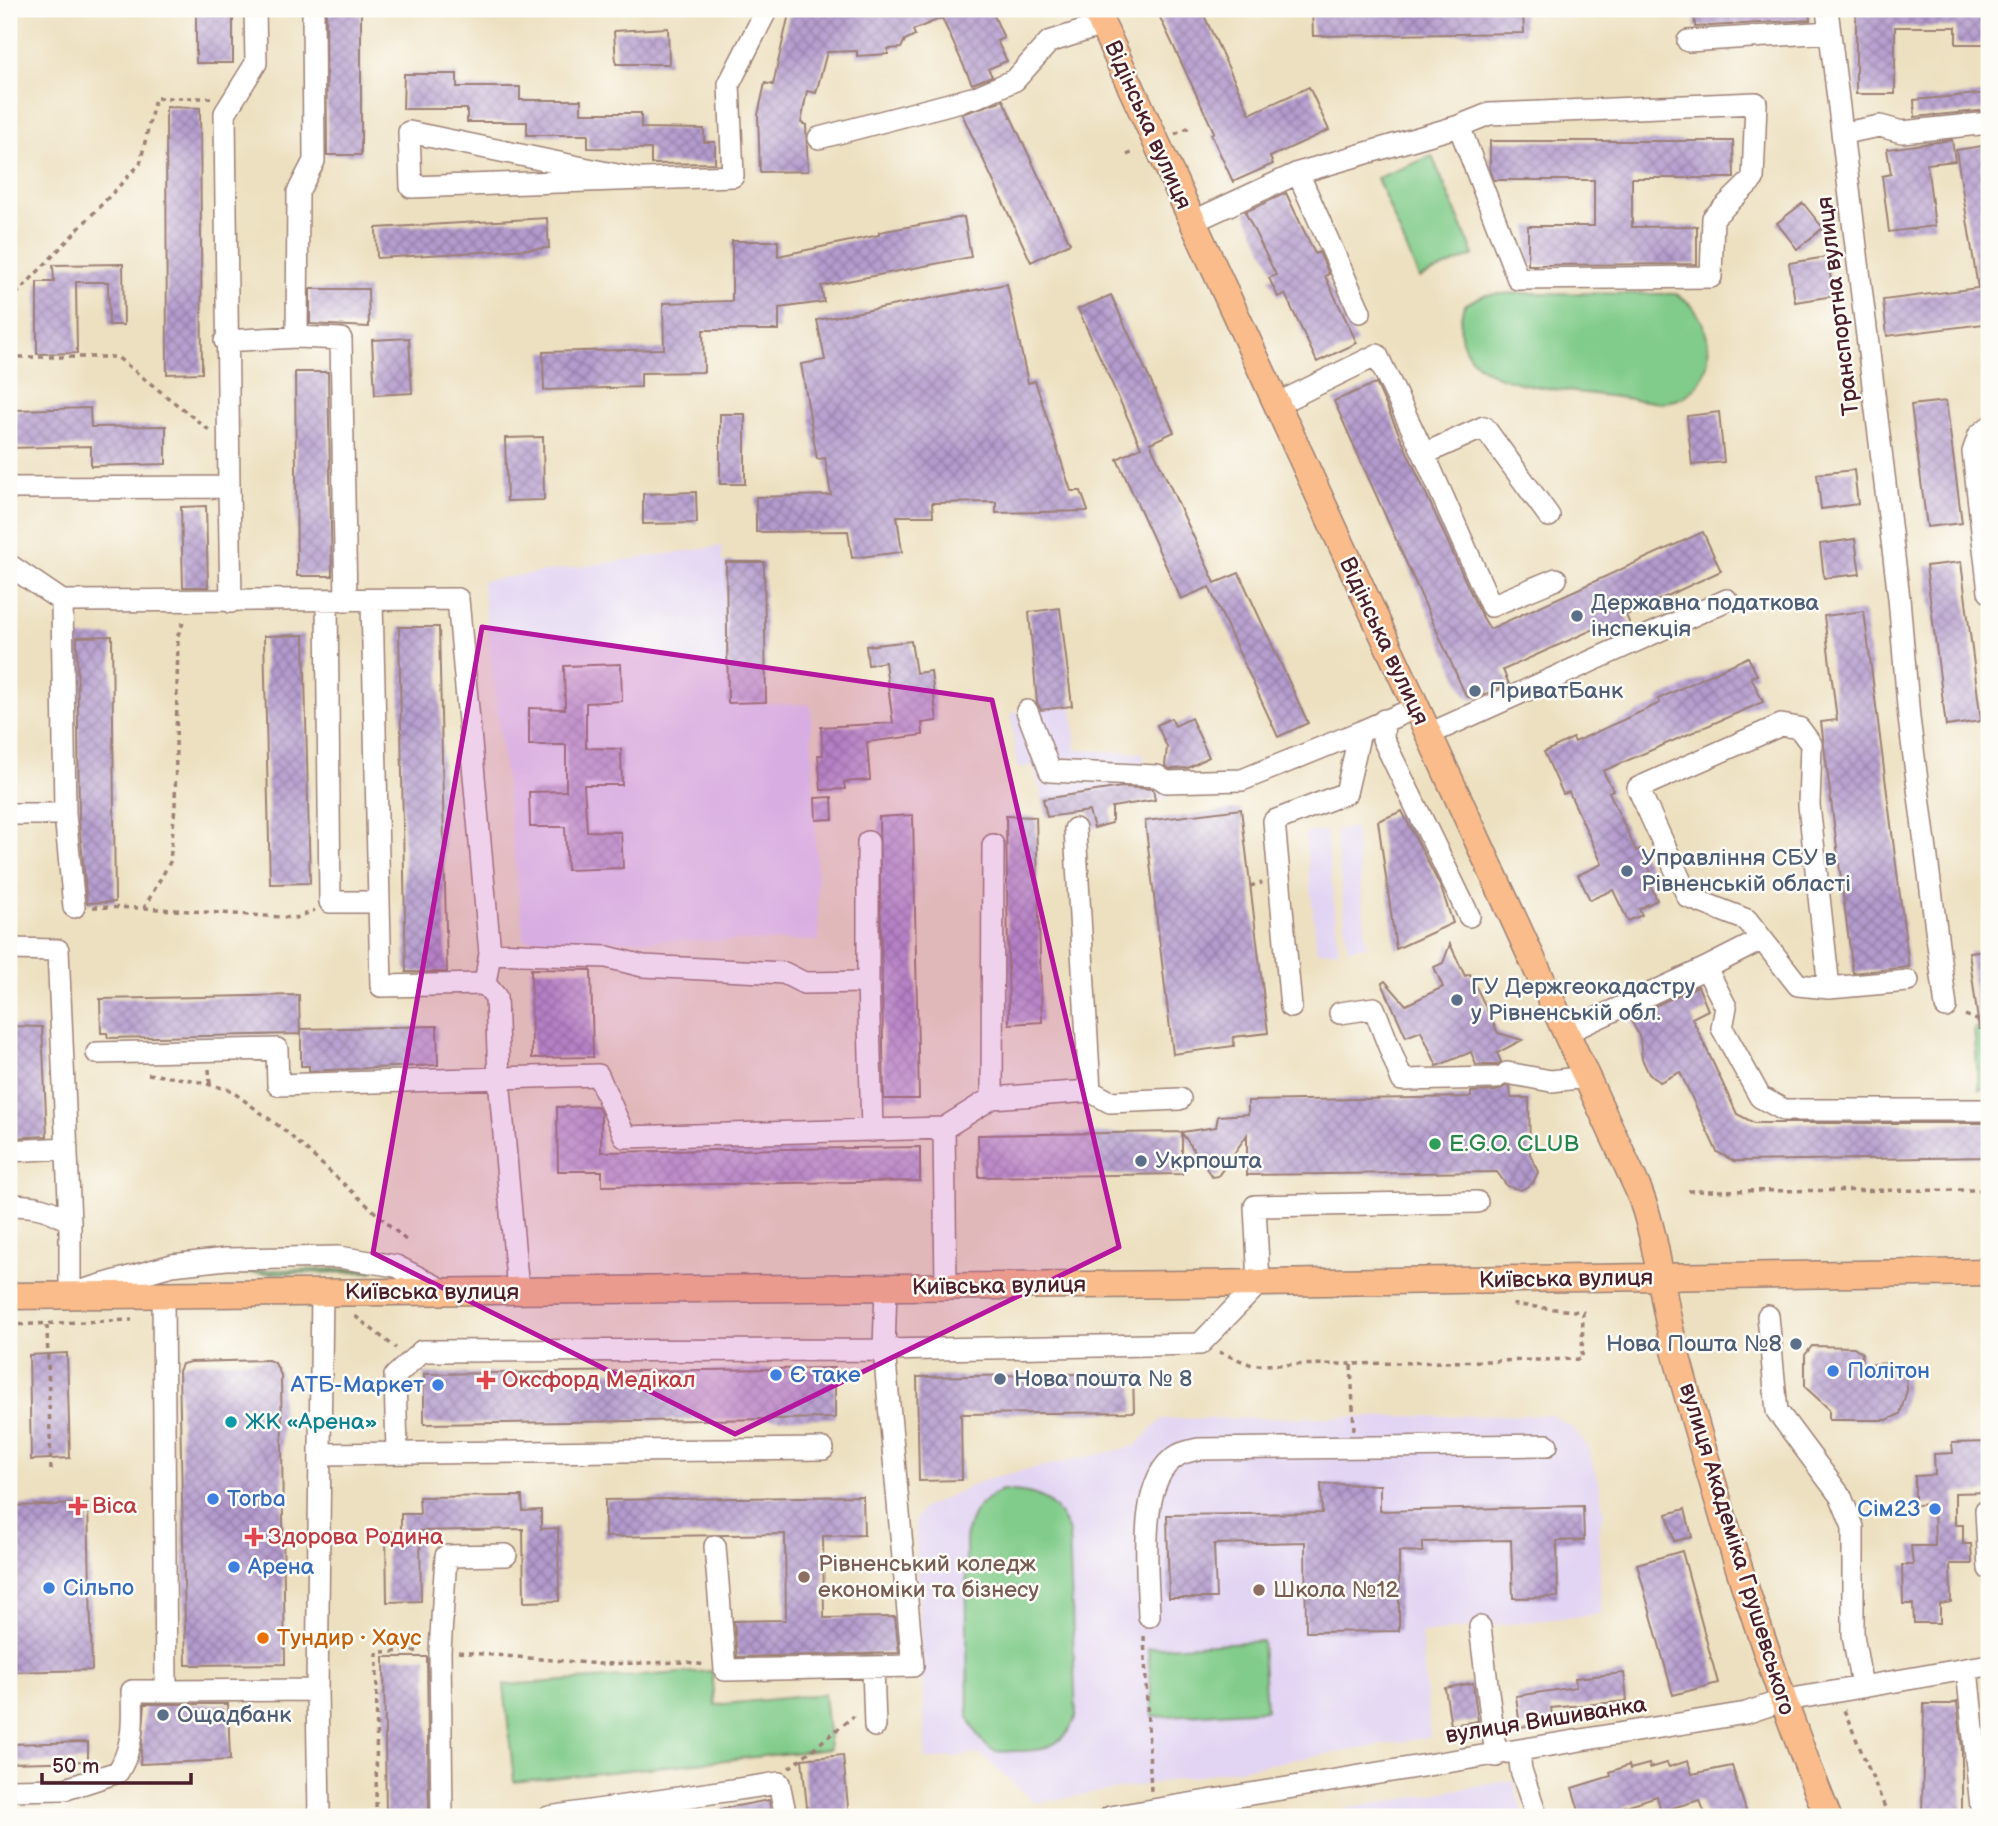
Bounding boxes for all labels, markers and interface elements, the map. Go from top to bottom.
street label: Відінська вулиця [1098,36,1198,214]
street label: Транспортна вулиця [1811,195,1865,417]
street label: Відінська вулиця [1333,553,1435,729]
place label: Державна податкова інспекція [1591,589,1820,643]
marker: Державна податкова інспекція [1569,608,1585,624]
place label: ПриватБанк [1489,677,1624,705]
marker: ПриватБанк [1467,683,1483,699]
place label: Управління СБУ в Рівненській області [1641,844,1851,898]
marker: Управління СБУ в Рівненській області [1619,863,1635,879]
place label: ГУ Держгеокадастру у Рівненській обл. [1471,973,1695,1027]
marker: ГУ Держгеокадастру у Рівненській обл. [1449,992,1465,1008]
place label: E.G.O. CLUB [1449,1130,1579,1158]
marker: E.G.O. CLUB [1427,1136,1443,1152]
place label: Укрпошта [1155,1147,1263,1175]
marker: Укрпошта [1133,1153,1149,1169]
street label: Київська вулиця [1479,1263,1653,1295]
street label: Київська вулиця [912,1270,1086,1302]
street label: Київська вулиця [345,1278,519,1306]
place label: Нова Пошта №8 [1606,1330,1782,1358]
marker: Нова Пошта №8 [1788,1336,1804,1352]
place label: Політон [1847,1357,1930,1385]
place label: Є таке [790,1361,861,1389]
marker: Політон [1825,1363,1841,1379]
place label: Нова пошта № 8 [1014,1365,1192,1393]
place label: Оксфорд Медікал [502,1366,696,1394]
marker: Є таке [768,1367,784,1383]
marker: Оксфорд Медікал [476,1370,496,1390]
place label: АТБ-Маркет [290,1371,424,1399]
marker: Нова пошта № 8 [992,1371,1008,1387]
marker: АТБ-Маркет [430,1377,446,1393]
street label: вулиця Академіка Грушевського [1673,1380,1801,1718]
place label: ЖК «Арена» [245,1408,377,1436]
marker: ЖК «Арена» [223,1414,239,1430]
place label: Torba [227,1485,286,1513]
marker: Torba [205,1491,221,1507]
place label: Віса [92,1492,138,1520]
place label: Сім23 [1857,1495,1921,1523]
marker: Віса [70,1498,86,1514]
marker: Сім23 [1927,1501,1943,1517]
place label: Здорова Родина [268,1523,444,1551]
marker: Здорова Родина [246,1529,262,1545]
place label: Рівненський коледж економіки та бізнесу [818,1550,1039,1604]
place label: Арена [247,1553,315,1581]
marker: Арена [226,1559,242,1575]
marker: Рівненський коледж економіки та бізнесу [796,1569,812,1585]
place label: Сільпо [63,1574,134,1602]
place label: Школа №12 [1273,1576,1399,1604]
marker: Сільпо [41,1580,57,1596]
marker: Школа №12 [1251,1582,1267,1598]
place label: Тундир • Хаус [277,1624,422,1652]
marker: Тундир • Хаус [255,1630,271,1646]
street label: вулиця Вишиванка [1443,1690,1649,1750]
place label: Ощадбанк [177,1701,292,1729]
marker: Ощадбанк [155,1707,171,1723]
scale bar [42,1742,191,1786]
text: 50 m [52,1754,99,1779]

